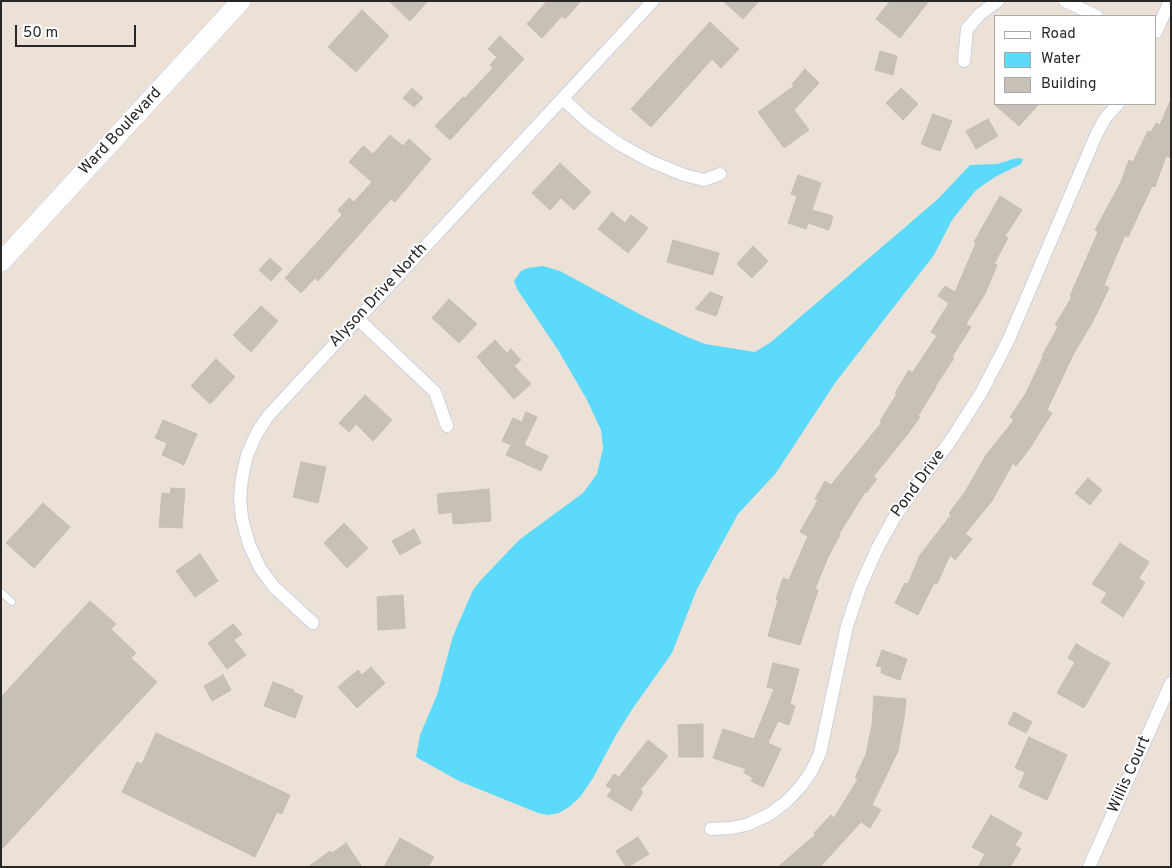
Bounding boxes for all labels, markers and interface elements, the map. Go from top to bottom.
scale bar [18,15,139,47]
legend [994,15,1157,105]
text: 50 m [23,24,58,43]
text: Road [1041,25,1076,44]
text: Water [1041,50,1080,69]
text: Building [1041,75,1096,94]
street label: Ward Boulevard [76,84,166,180]
street label: Alyson Drive North [326,240,432,352]
street label: Pond Drive [888,446,950,522]
street label: Willis Court [1105,734,1155,816]

